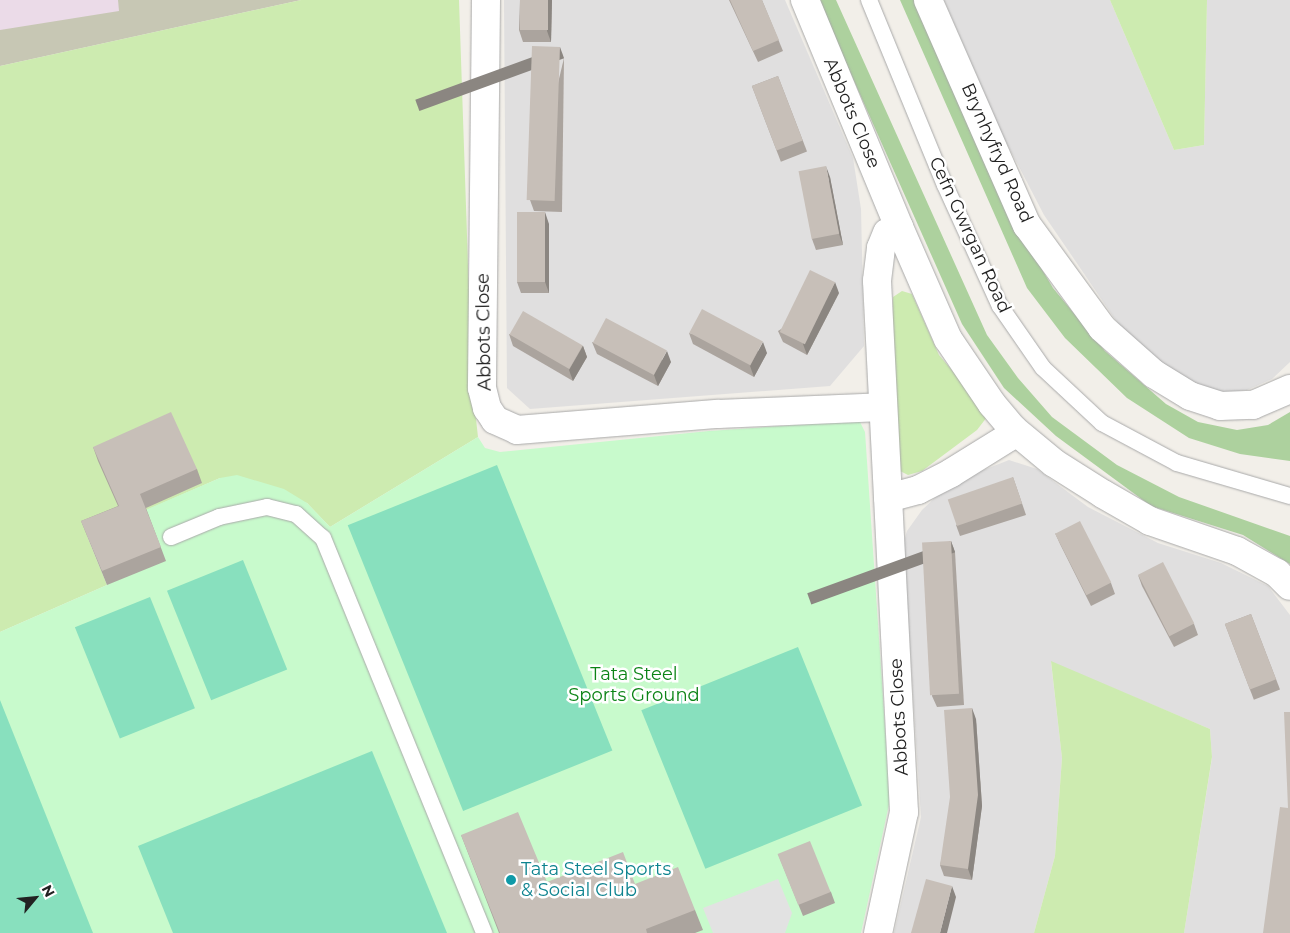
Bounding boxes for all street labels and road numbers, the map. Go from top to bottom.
street label: Abbots Close [819,54,885,172]
street label: Brynhyfryd Road [956,80,1038,226]
street label: Cefn Gwrgan Road [924,153,1016,317]
street label: Abbots Close [472,273,496,391]
street label: Abbots Close [885,658,913,776]

